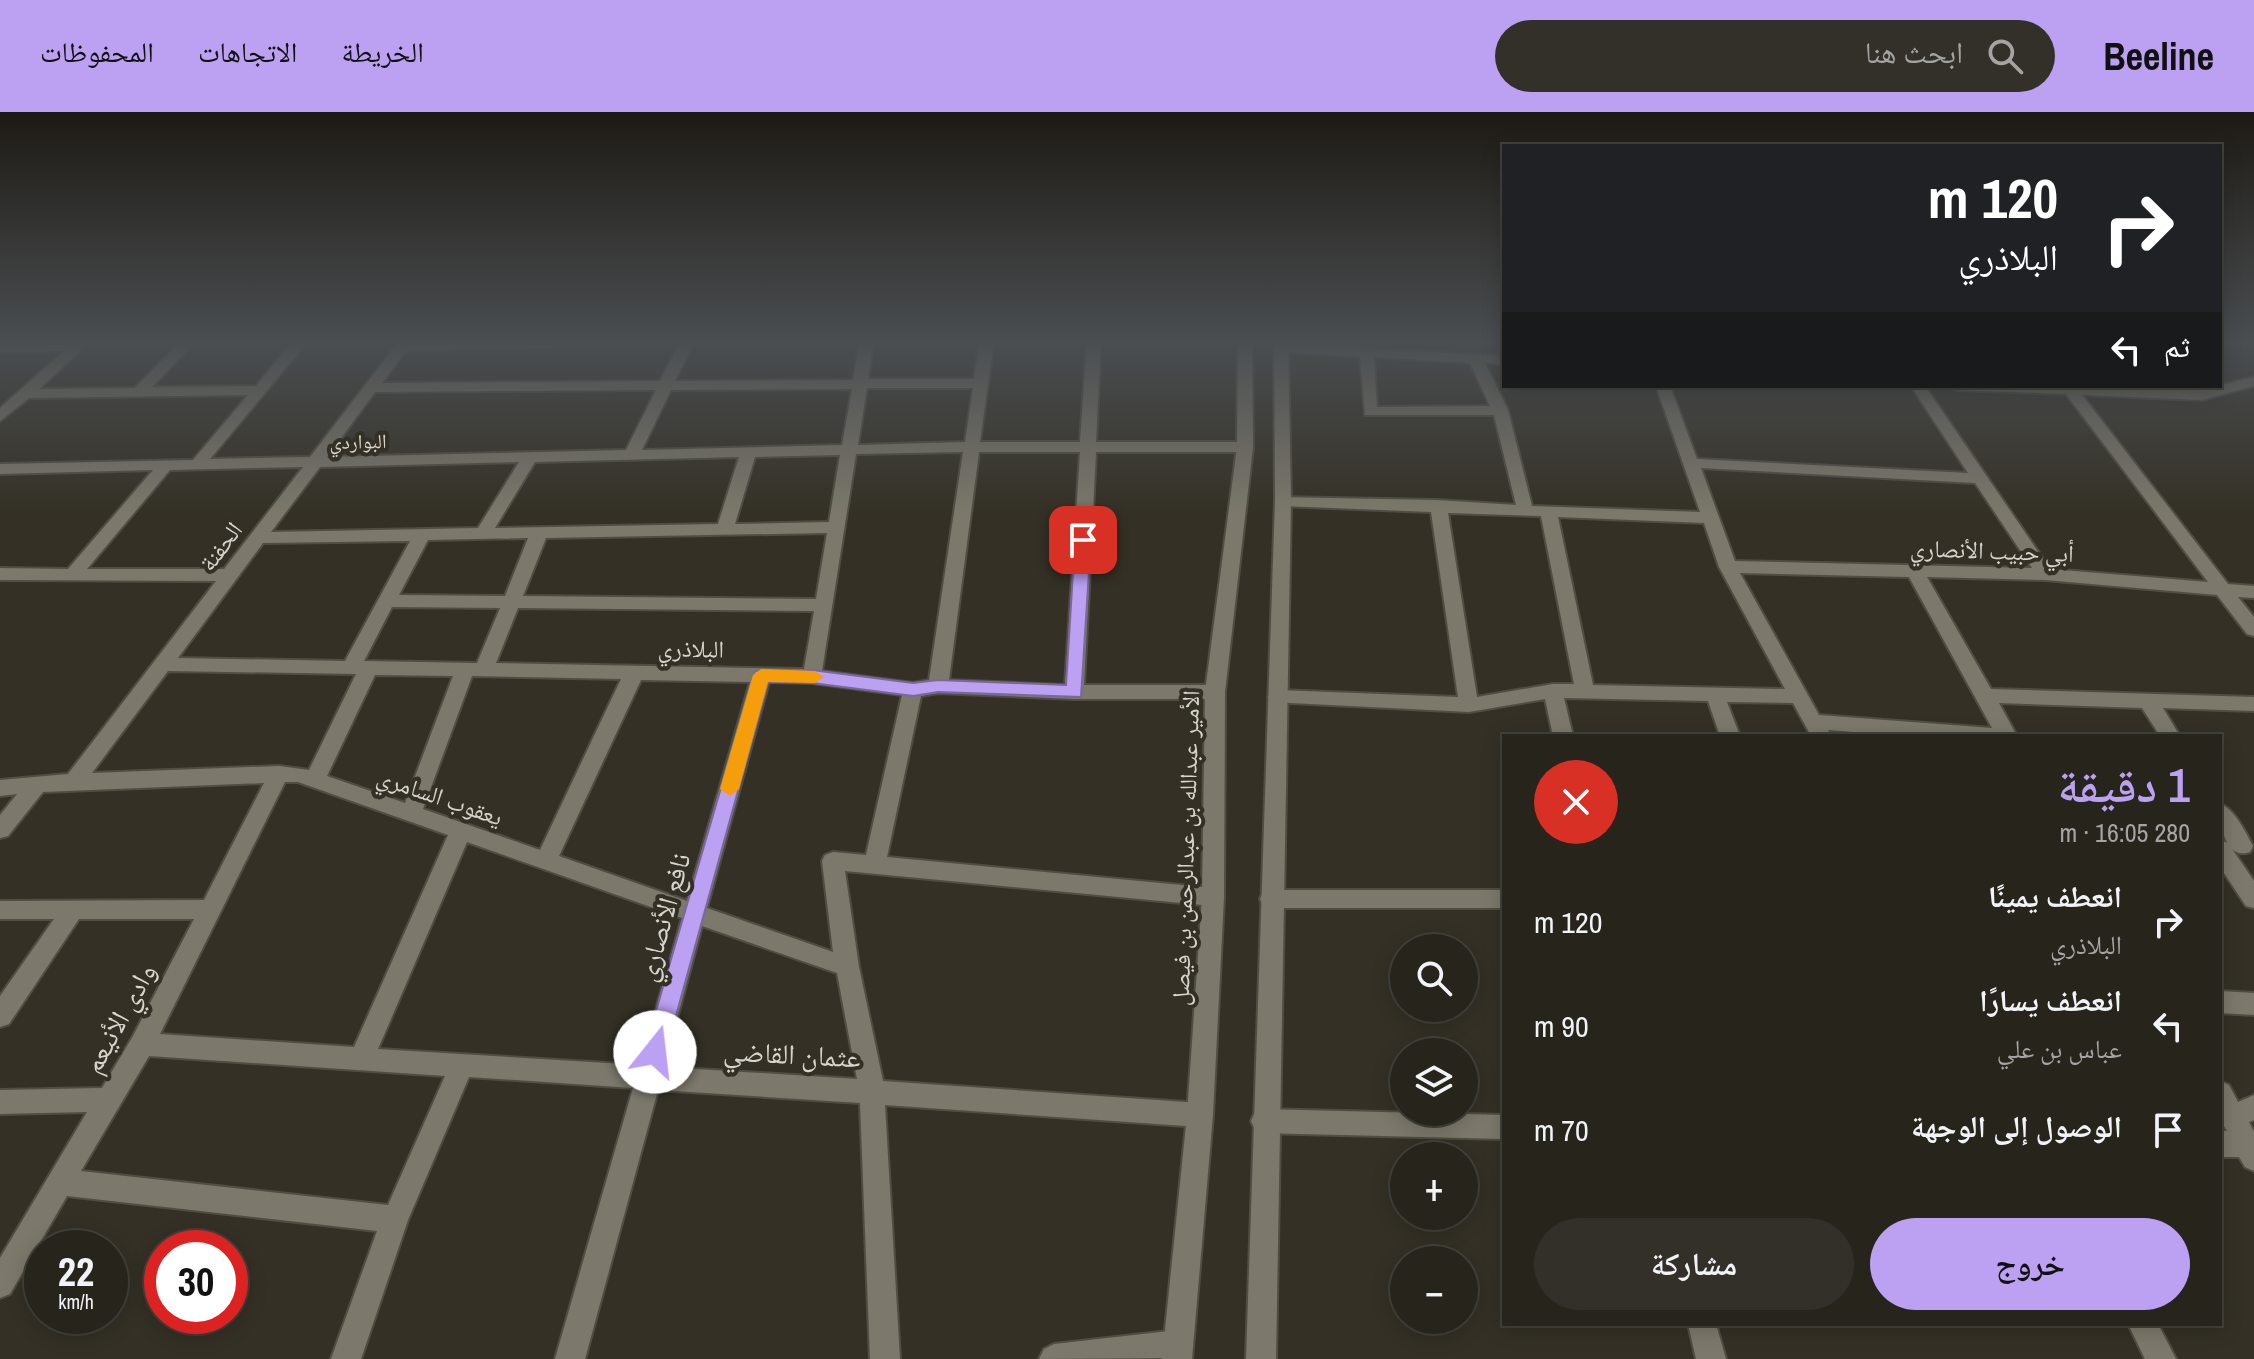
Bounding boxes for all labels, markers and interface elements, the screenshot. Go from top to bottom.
search box [1495,20,2055,92]
text: Beeline [2103,31,2214,82]
text: ابحث هنا [1865,32,1963,72]
text: المحفوظات [40,33,154,71]
text: الاتجاهات [198,33,297,71]
text: الخريطة [341,33,424,71]
icon: search [1983,34,2027,78]
text: 120 m [1928,160,2058,235]
icon: right [2086,176,2190,280]
text: البلاذري [1958,233,2058,281]
text: ثم [2164,326,2190,366]
icon: left [2104,328,2148,372]
street label: البواردي [329,427,387,458]
pin [1049,506,1117,574]
street label: الحفنة [191,515,249,577]
icon: arrive [1061,518,1105,562]
street label: أبي حبيب الأنصاري [1909,531,2074,573]
street label: البلاذري [657,631,725,669]
street label: الأمير عبدالله بن عبدالرحمن بن فيصل [1163,690,1207,1006]
text: 1 دقيقة [2057,752,2190,817]
street label: يعقوب السامري [372,760,507,836]
button: close [1534,760,1618,844]
text: 280 m · 16:05 [2060,815,2190,850]
street label: نافع الأنصاري [627,848,703,987]
text: انعطف يمينًا [1988,876,2122,916]
icon: right [2146,900,2190,944]
text: 120 m [1534,902,1602,942]
text: البلاذري [2050,927,2122,962]
map controls [1390,934,1478,1334]
button: search [1390,934,1478,1022]
street label: وادي الأنيعم [73,956,168,1082]
text: انعطف يسارًا [1979,980,2122,1020]
icon: left [2146,1004,2190,1048]
text: 90 m [1534,1006,1589,1046]
position arrow [613,1010,697,1094]
street label: عثمان القاضي [722,1031,862,1081]
text: عباس بن علي [1997,1031,2122,1066]
button: layers [1390,1038,1478,1126]
text: الوصول إلى الوجهة [1911,1106,2122,1146]
icon: arrive [2146,1108,2190,1152]
text: 70 m [1534,1110,1589,1150]
button: + [1390,1142,1478,1230]
button: مشاركة [1534,1218,1854,1310]
button: خروج [1870,1218,2190,1310]
speed limit sign: 30 [144,1230,248,1334]
text: 22 [58,1245,94,1298]
button: − [1390,1246,1478,1334]
text: km/h [58,1288,94,1315]

